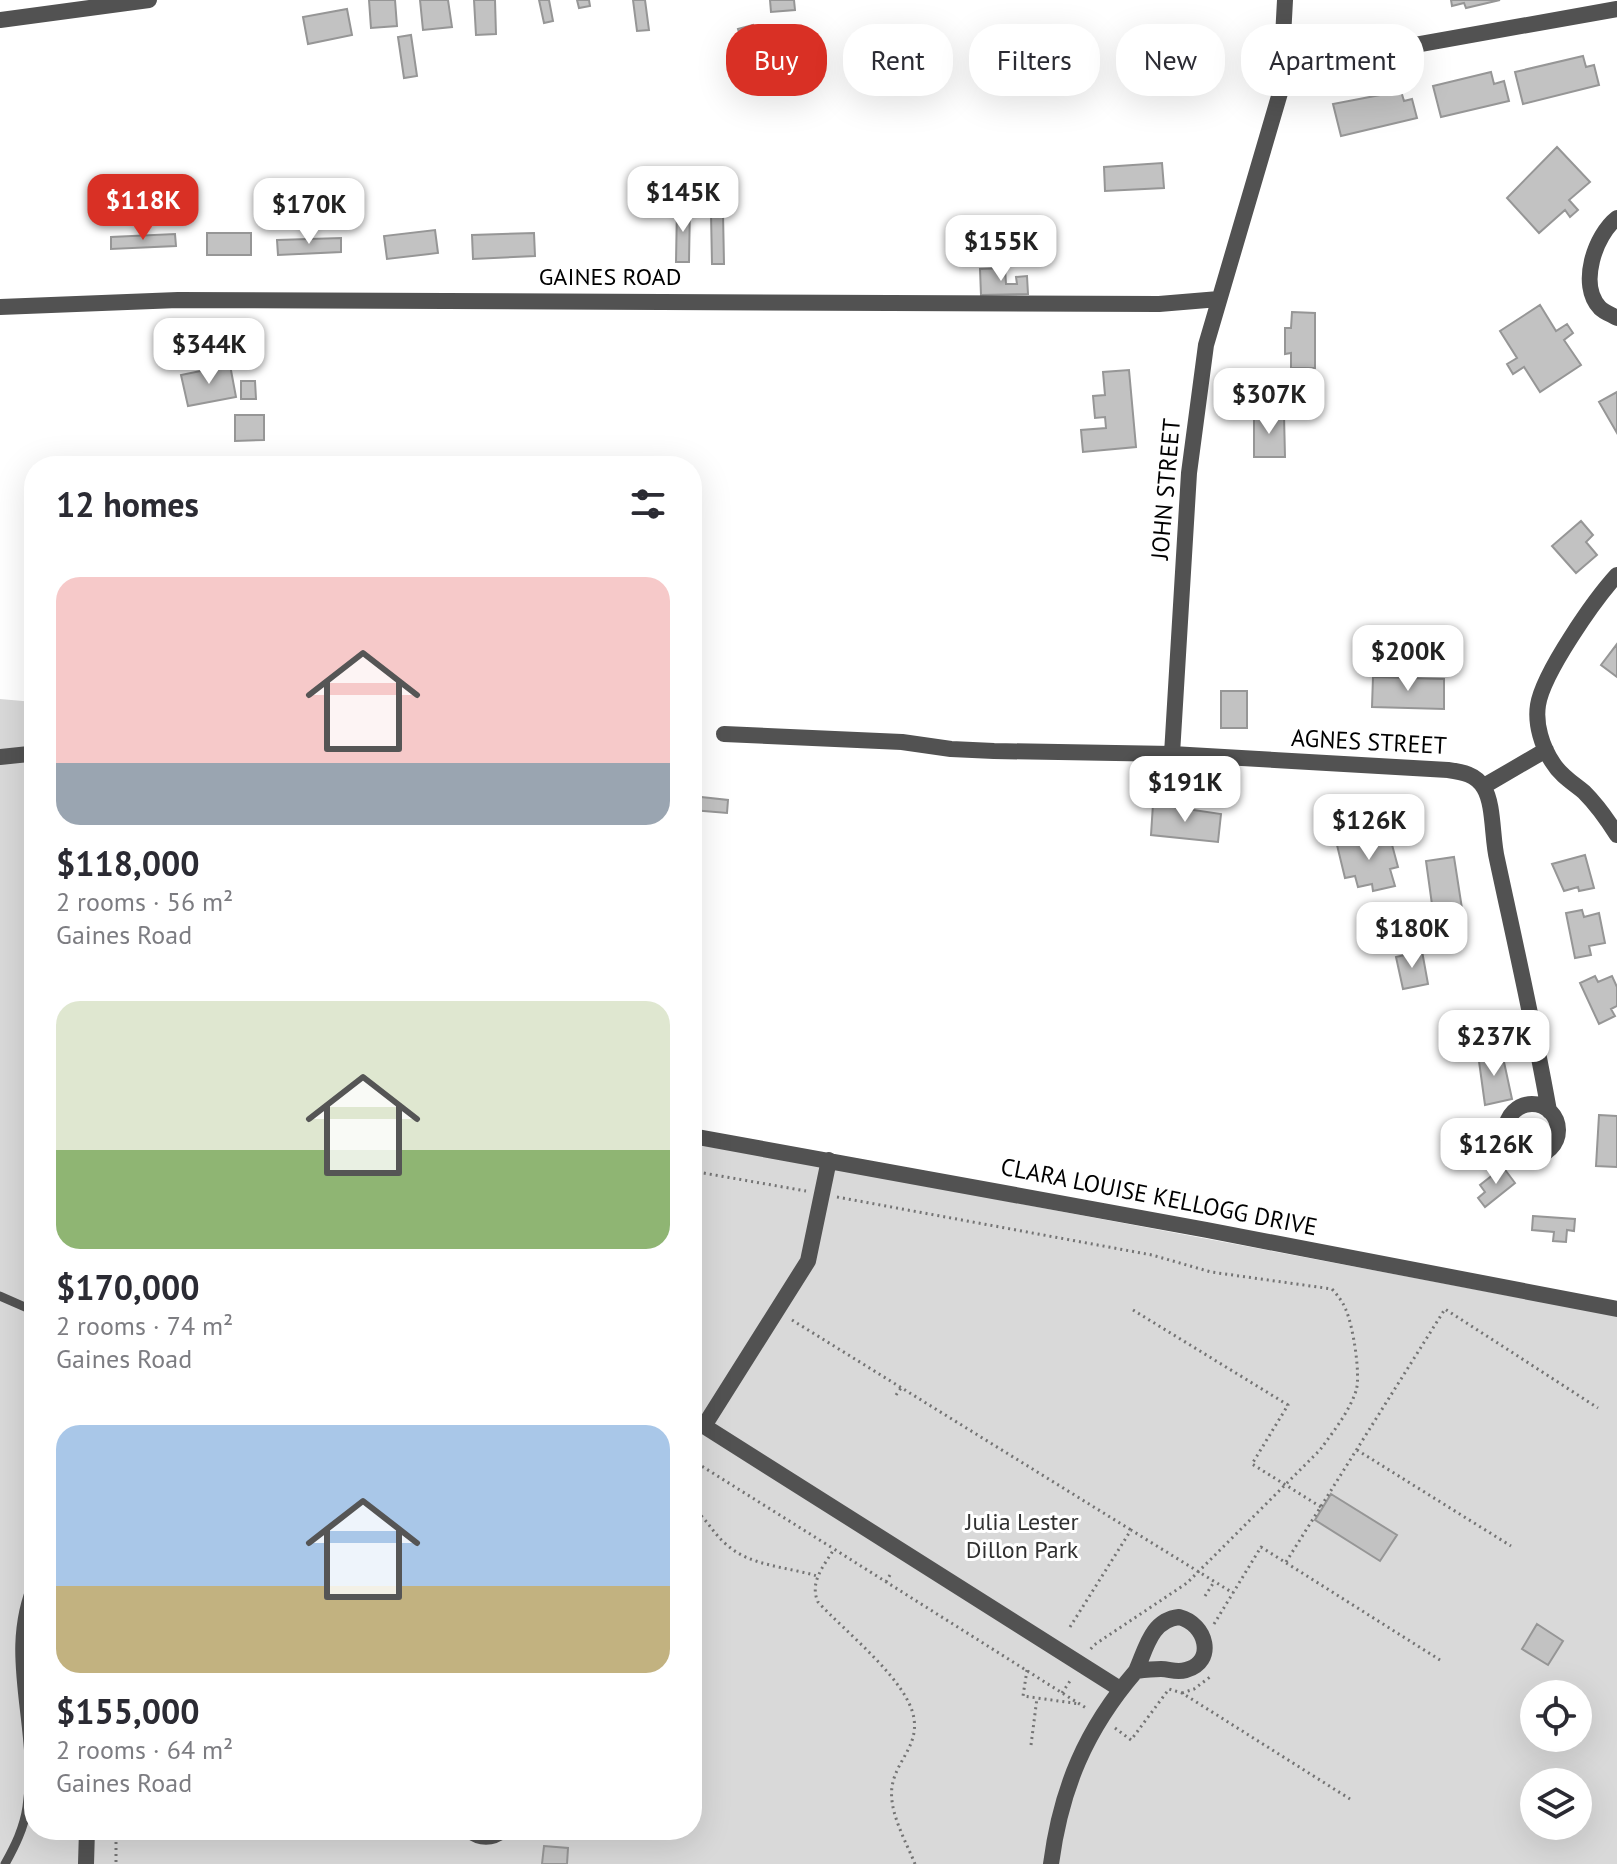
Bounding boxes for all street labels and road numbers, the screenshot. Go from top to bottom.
street label: GAINES ROAD [539,261,681,292]
street label: JOHN STREET [1144,417,1187,562]
street label: AGNES STREET [1290,722,1448,761]
street label: CLARA LOUISE KELLOGG DRIVE [998,1151,1320,1242]

